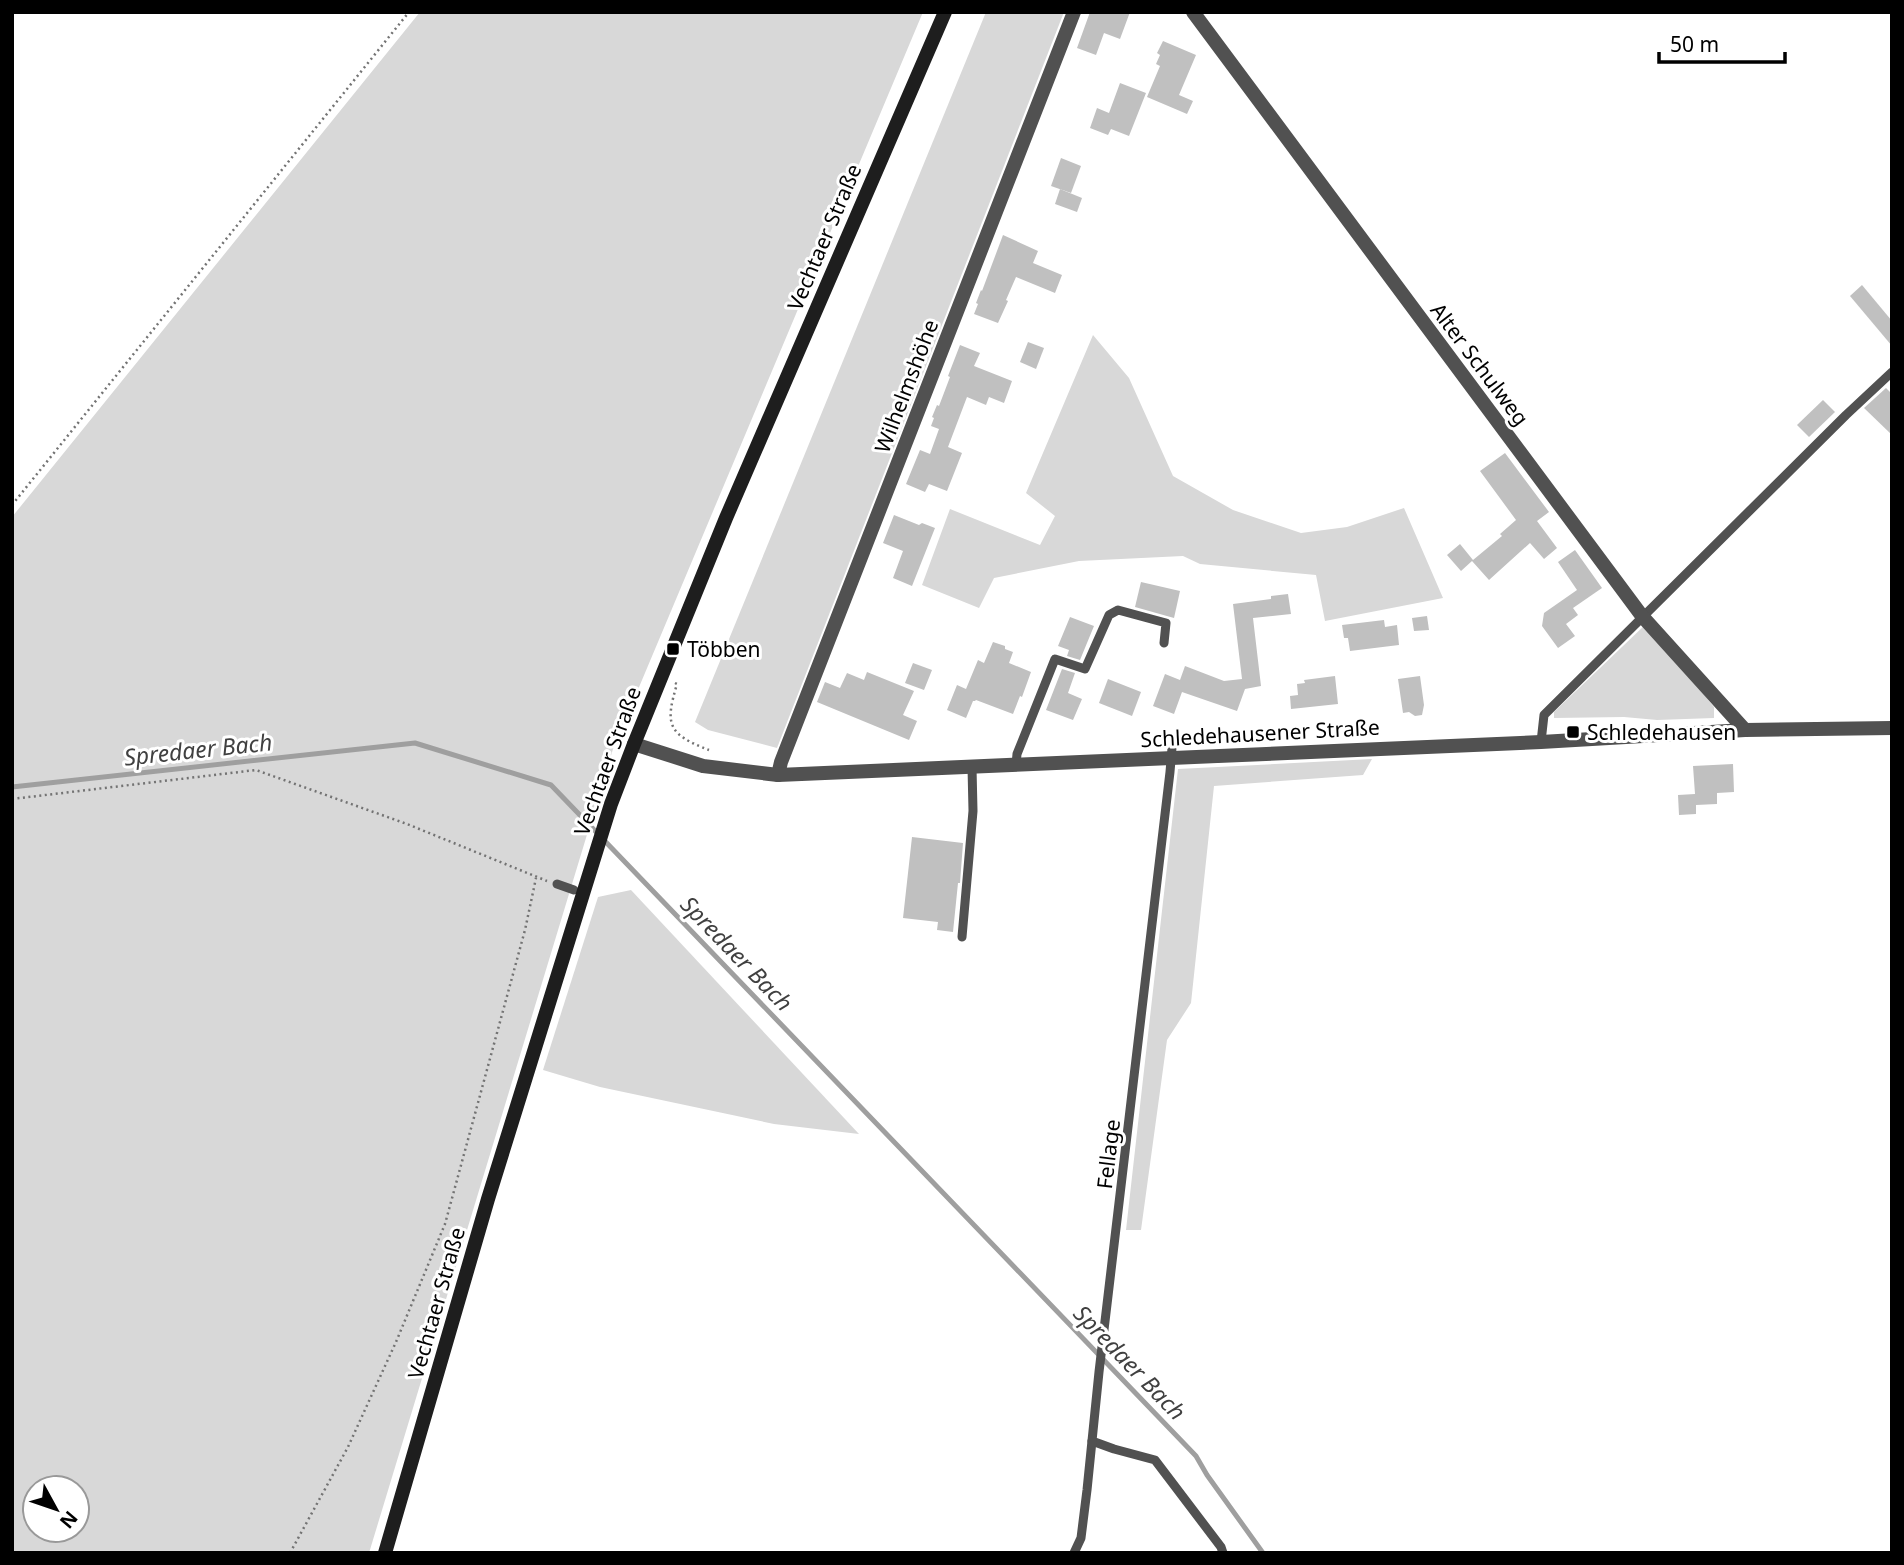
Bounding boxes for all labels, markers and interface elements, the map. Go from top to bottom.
scale bar [1659,21,1785,65]
text: 50 m [1670,30,1719,58]
street label: Vechtaer Straße [781,159,867,315]
street label: Alter Schulweg [1425,297,1535,431]
street label: Wilhelmshöhe [868,315,944,457]
place label: Többen [687,635,761,663]
marker: Többen [665,641,681,657]
street label: Vechtaer Straße [567,683,647,839]
street label: Schledehausener Straße [1140,713,1380,753]
place label: Schledehausen [1587,718,1736,746]
marker: Schledehausen [1565,724,1581,740]
water label: Spredaer Bach [122,725,274,773]
water label: Spredaer Bach [674,888,800,1018]
street label: Fellage [1090,1117,1126,1191]
street label: Vechtaer Straße [401,1224,471,1382]
water label: Spredaer Bach [1067,1297,1193,1427]
north arrow [21,1474,91,1544]
text: N [54,1506,84,1534]

